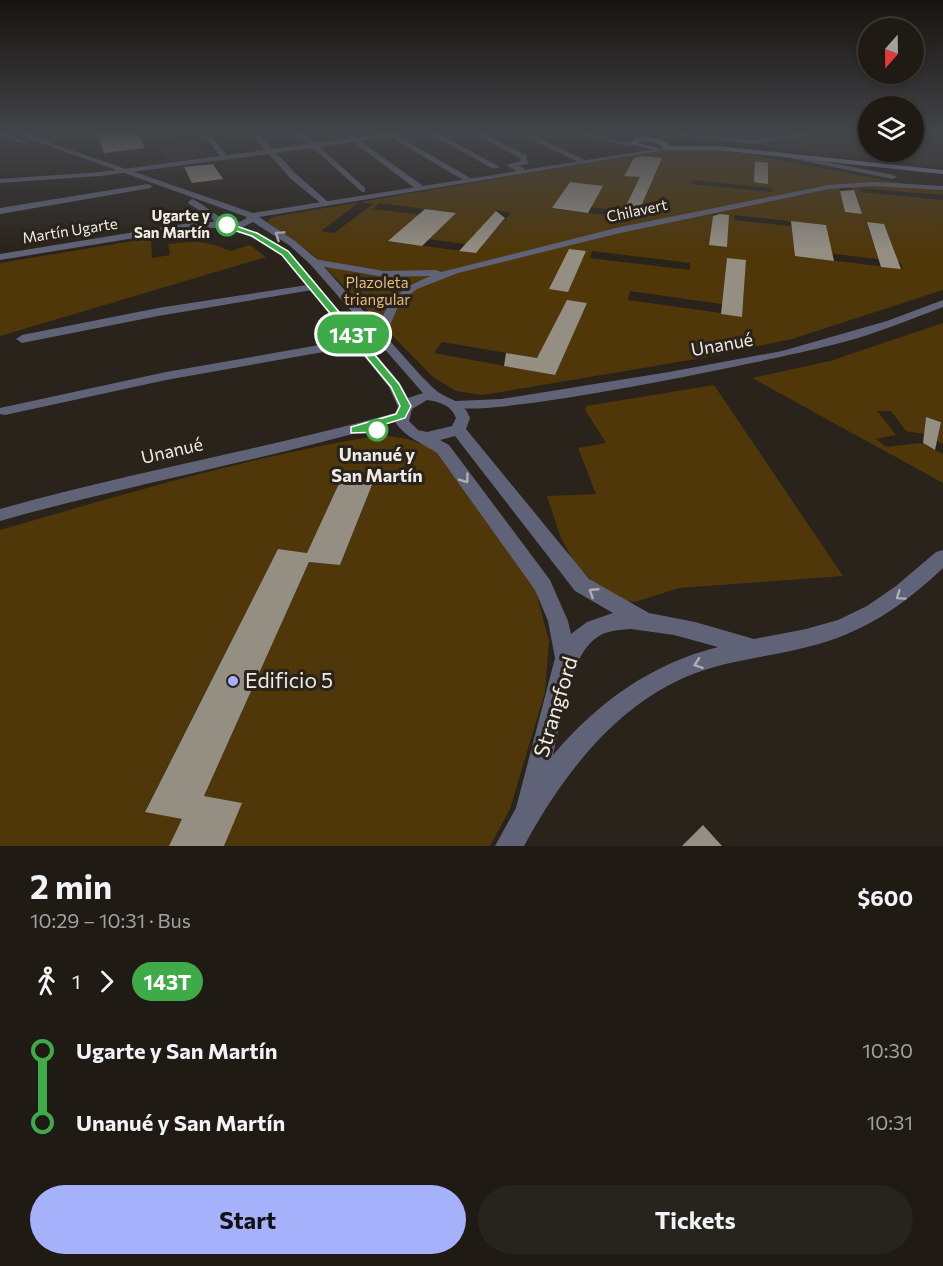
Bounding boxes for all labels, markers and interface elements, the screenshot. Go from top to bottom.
north arrow [858,18,924,84]
map controls [858,18,924,162]
button: layers [858,96,924,162]
street label: Chilavert [605,195,669,225]
place label: Ugarte y San Martín [134,206,211,241]
street label: Martín Ugarte [21,214,119,246]
marker: Ugarte y San Martín [216,214,238,236]
one-way arrow [275,231,286,242]
park label: Plazoleta triangular [344,273,410,308]
line badge: 143T [311,314,395,354]
text: 143T [329,322,377,347]
street label: Unanué [689,328,755,360]
marker: Unanué y San Martín [366,419,388,441]
street label: Unanué [139,432,205,468]
place label: Unanué y San Martín [331,443,423,486]
one-way arrow [458,472,469,483]
one-way arrow [589,588,599,600]
one-way arrow [895,589,906,600]
street label: Strangford [527,653,582,760]
one-way arrow [693,656,704,669]
place label: Edificio 5 [245,667,333,692]
marker: Edificio 5 [226,674,240,688]
text: 2 min [30,865,112,906]
text: $600 [858,884,913,911]
text: 10:29 – 10:31 · Bus [30,908,191,932]
icon: walk [30,965,63,998]
icon: forward [90,965,123,998]
text: 1 [72,969,81,993]
text: 143T [144,969,191,994]
text: Ugarte y San Martín [76,1037,278,1064]
text: 10:30 [862,1038,913,1062]
text: Unanué y San Martín [76,1109,285,1136]
text: 10:31 [867,1110,913,1134]
button: Start [30,1185,466,1254]
button: Tickets [478,1185,913,1254]

